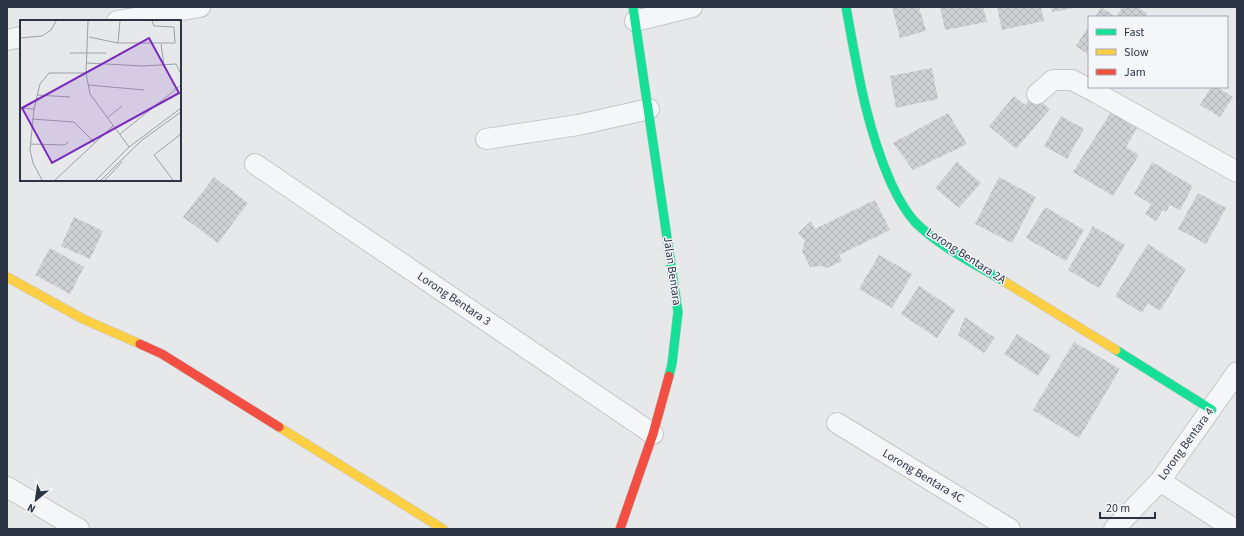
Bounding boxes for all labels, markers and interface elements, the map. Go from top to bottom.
legend [1088,16,1228,88]
inset map [20,20,181,181]
text: Fast [1124,24,1144,41]
text: Slow [1124,44,1149,61]
text: Jam [1124,64,1146,81]
street label: Lorong Bentara 2A [923,224,1010,288]
street label: Jalan Bentara [659,236,685,306]
street label: Lorong Bentara 3 [414,268,494,330]
street label: Lorong Bentara 4 [1154,404,1218,484]
street label: Lorong Bentara 4C [879,445,967,507]
north arrow [16,480,56,520]
scale bar [1100,494,1155,520]
text: N [25,500,38,517]
text: 20 m [1106,500,1130,517]

